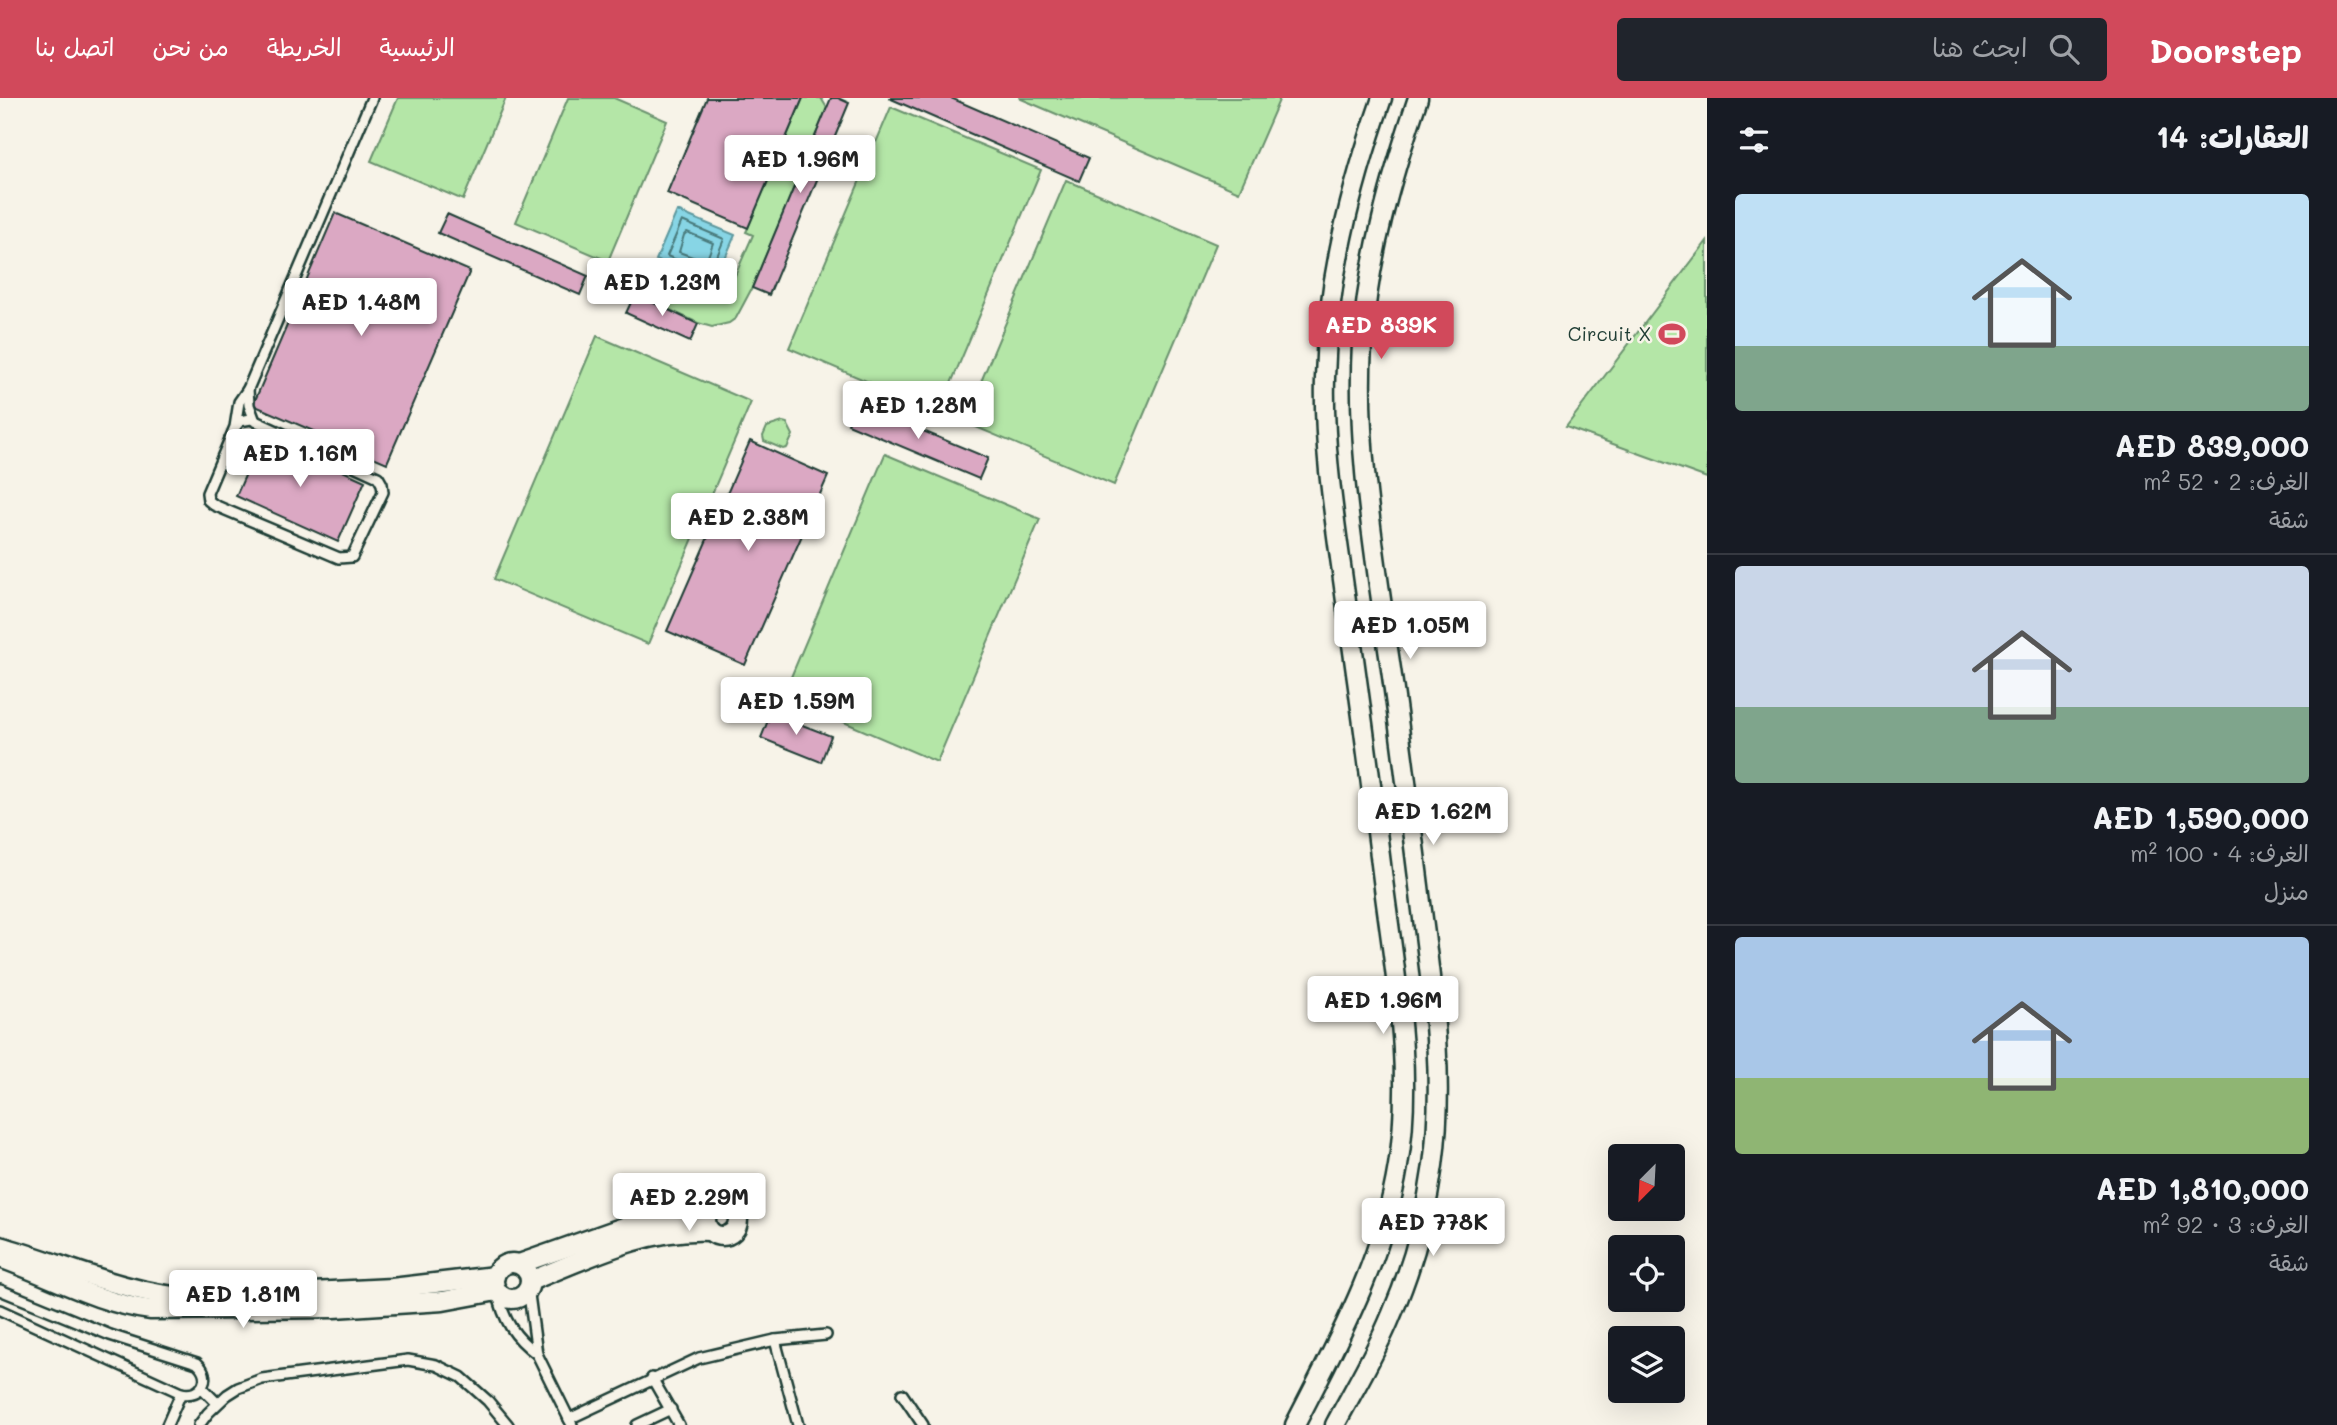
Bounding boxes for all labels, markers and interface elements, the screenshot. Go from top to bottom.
search box [1617,18,2107,81]
text: Doorstep [2149,28,2302,71]
text: ابحث هنا [1932,30,2027,64]
icon: search [2045,30,2083,68]
text: اتصل بنا [35,31,114,62]
text: من نحن [152,31,229,62]
text: الخريطة [267,31,342,62]
text: الرئيسية [380,31,455,62]
text: العقارات: 14 [2156,116,2309,156]
icon: filters [1735,121,1773,159]
pin: AED 1.96M [720,136,880,195]
text: AED 1.96M [740,143,860,173]
icon: home [1959,240,2085,366]
pin: AED 1.23M [582,258,742,318]
text: AED 1.23M [603,266,721,296]
pin: AED 1.48M [281,278,441,338]
text: AED 1.48M [301,286,421,316]
pin: AED 839K [1309,302,1453,361]
text: AED 839K [1325,309,1437,339]
sports icon: Circuit X [1657,319,1687,349]
place label: Circuit X [1568,321,1651,346]
pin: AED 1.28M [838,382,998,441]
text: AED 1.28M [859,389,977,419]
text: AED 839,000 [2115,425,2309,465]
pin: AED 1.16M [220,430,380,489]
text: AED 1.16M [242,437,358,467]
text: الغرف: 2 · 52 m² [2143,466,2309,496]
pin: AED 2.38M [668,494,828,553]
text: AED 2.38M [687,501,809,531]
text: شقة [2269,504,2309,534]
pin: AED 1.05M [1330,602,1490,661]
text: AED 1.05M [1350,609,1470,639]
icon: home [1959,612,2085,738]
pin: AED 1.59M [716,678,876,737]
text: AED 1.59M [737,685,855,715]
pin: AED 1.62M [1353,788,1513,847]
text: AED 1.62M [1374,795,1492,825]
text: AED 1,590,000 [2092,797,2309,837]
text: الغرف: 4 · 100 m² [2130,838,2309,868]
text: منزل [2264,876,2309,906]
pin: AED 1.96M [1303,976,1463,1036]
icon: home [1959,983,2085,1109]
text: AED 1.96M [1323,984,1443,1014]
north arrow [1608,1144,1685,1222]
map controls [1608,1144,1685,1403]
text: AED 1,810,000 [2096,1168,2309,1208]
pin: AED 2.29M [609,1174,769,1233]
text: AED 2.29M [629,1181,749,1211]
pin: AED 778K [1361,1198,1505,1258]
text: AED 778K [1378,1206,1488,1236]
text: الغرف: 3 · 92 m² [2142,1209,2309,1239]
button: locate [1608,1235,1685,1312]
text: شقة [2269,1247,2309,1277]
pin: AED 1.81M [163,1270,323,1330]
text: AED 1.81M [185,1278,301,1308]
button: layers [1608,1326,1685,1403]

